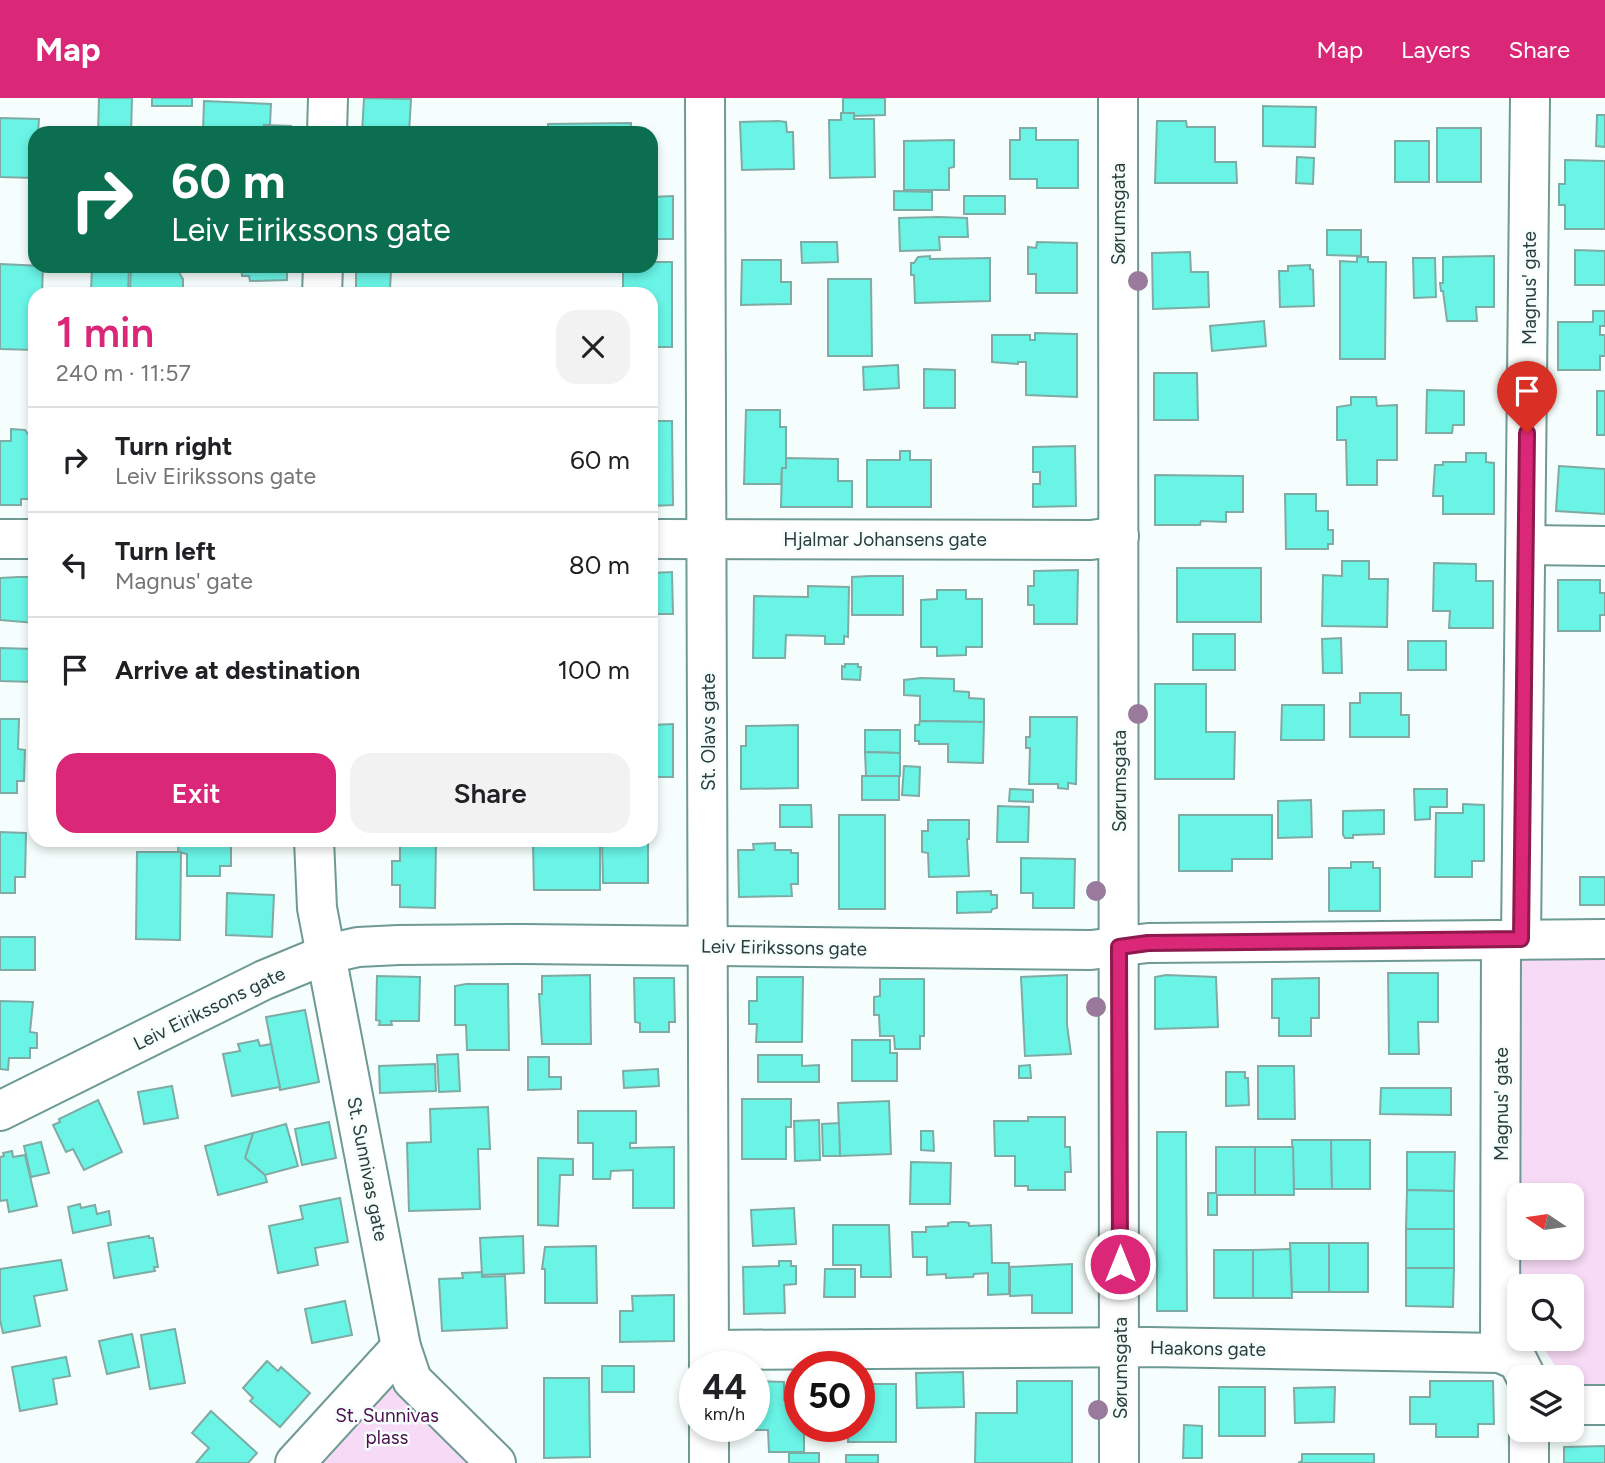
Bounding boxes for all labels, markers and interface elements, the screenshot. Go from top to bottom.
text: Map [35,30,101,69]
text: Map [1316,35,1363,64]
text: Layers [1401,35,1470,64]
text: Share [1508,35,1570,64]
text: 60 m [171,151,286,210]
icon: right [56,154,147,245]
street label: Sørumsgata [1107,163,1130,265]
text: Leiv Eirikssons gate [171,211,451,249]
street label: Magnus' gate [1518,231,1541,345]
text: 1 min [56,307,154,358]
button: close [556,310,630,384]
text: 240 m · 11:57 [56,359,191,387]
pin [1497,361,1557,433]
icon: arrive [1508,372,1546,410]
text: Turn right [115,430,232,462]
icon: right [56,441,94,479]
text: 60 m [570,444,630,476]
text: Leiv Eirikssons gate [115,462,316,490]
street label: Hjalmar Johansens gate [783,528,987,551]
text: Turn left [115,535,216,567]
icon: left [56,546,94,584]
text: 80 m [569,549,630,581]
text: Magnus' gate [115,567,253,595]
icon: arrive [56,651,94,689]
text: Arrive at destination [115,654,360,686]
text: 100 m [557,654,630,686]
street label: St. Olavs gate [697,673,720,791]
street label: Sørumsgata [1108,730,1131,832]
button: Exit [56,753,336,833]
button: Share [350,753,630,833]
street label: Leiv Eirikssons gate [701,935,867,960]
street label: Leiv Eirikssons gate [130,962,289,1055]
street label: Magnus' gate [1490,1047,1513,1161]
street label: St. Sunnivas gate [342,1095,393,1243]
north arrow [1507,1183,1584,1260]
map controls [1507,1183,1584,1442]
position arrow [1083,1227,1157,1301]
button: search [1507,1274,1584,1351]
street label: Sørumsgata [1109,1317,1132,1419]
street label: Haakons gate [1150,1336,1266,1361]
speed limit sign: 50 [784,1351,875,1442]
button: layers [1507,1365,1584,1442]
text: 44 [702,1366,747,1408]
text: km/h [704,1403,745,1425]
park label: St. Sunnivas plass [335,1404,439,1449]

